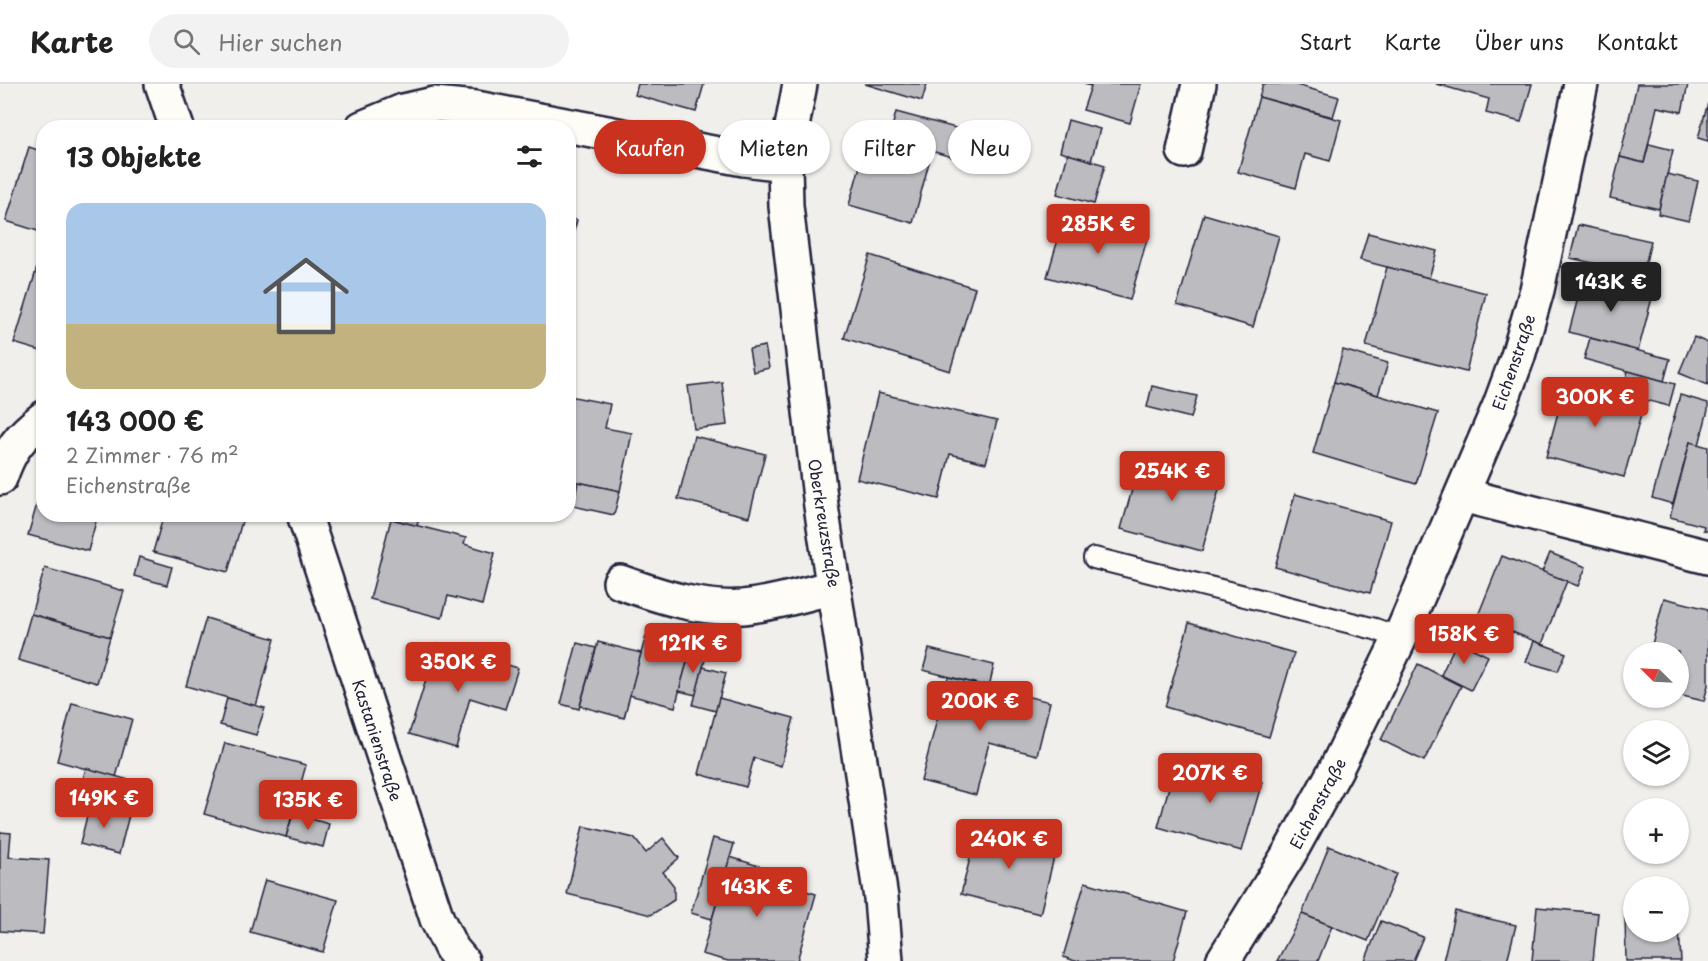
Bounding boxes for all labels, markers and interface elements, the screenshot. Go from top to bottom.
search box [149,14,569,68]
text: Karte [30,20,113,63]
icon: search [170,25,203,58]
text: Hier suchen [218,25,343,58]
text: Start [1299,25,1351,57]
text: Karte [1384,25,1441,57]
text: Über uns [1474,25,1564,57]
text: Kontakt [1597,25,1678,57]
chip: Kaufen [594,120,706,174]
chip: Mieten [718,120,830,174]
chip: Filter [842,120,936,174]
chip: Neu [948,120,1031,174]
text: 13 Objekte [66,137,201,176]
icon: filters [513,140,546,173]
pin: 285K € [1049,204,1147,255]
text: 285K € [1061,208,1135,238]
icon: home [252,242,360,350]
pin: 143K € [1562,262,1660,313]
text: 143K € [1575,266,1647,296]
street label: Eichenstraße [1485,311,1541,413]
pin: 300K € [1546,377,1644,428]
text: 300K € [1555,381,1635,411]
text: 143 000 € [66,401,204,440]
text: 2 Zimmer · 76 m² [66,440,239,470]
pin: 254K € [1123,451,1221,502]
text: 254K € [1134,455,1210,485]
street label: Oberkreuzstraße [803,457,847,589]
text: Eichenstraße [66,470,191,500]
pin: 158K € [1415,614,1513,665]
text: 158K € [1429,618,1499,648]
pin: 121K € [644,623,742,674]
text: 121K € [658,627,728,657]
pin: 350K € [409,642,507,693]
north arrow [1623,642,1689,708]
map controls [1623,642,1689,942]
text: 350K € [419,646,497,676]
street label: Kastanienstraße [347,676,409,804]
pin: 200K € [931,681,1029,732]
text: 200K € [941,685,1019,715]
button: layers [1623,720,1689,786]
pin: 207K € [1161,753,1259,804]
street label: Eichenstraße [1283,753,1351,853]
text: 207K € [1172,757,1248,787]
pin: 149K € [55,778,153,829]
pin: 135K € [259,780,357,831]
text: 149K € [69,782,139,812]
text: 135K € [273,784,343,814]
button: + [1623,798,1689,864]
pin: 240K € [960,819,1058,870]
text: 240K € [970,823,1048,853]
pin: 143K € [708,867,806,918]
text: 143K € [721,871,793,901]
button: − [1623,876,1689,942]

